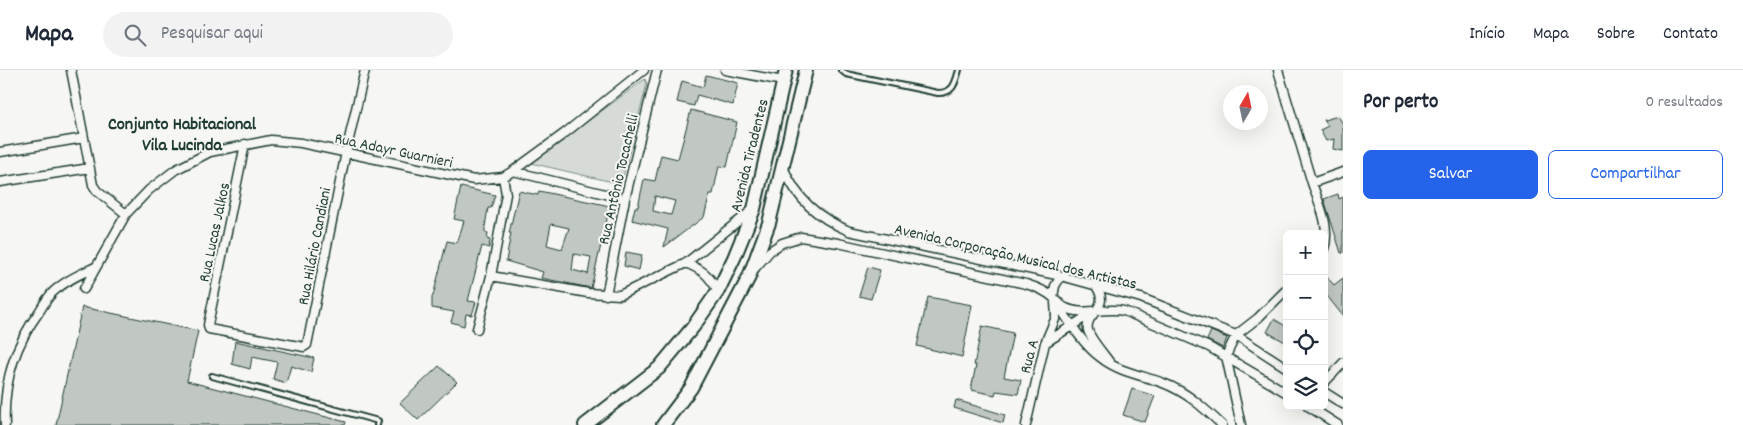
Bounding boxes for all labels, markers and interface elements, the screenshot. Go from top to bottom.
search box [103,12,453,57]
text: Mapa [25,18,73,52]
icon: search [121,21,149,49]
text: Pesquisar aqui [161,21,263,48]
text: Início [1469,22,1505,47]
text: Mapa [1533,22,1569,47]
text: Sobre [1597,22,1635,47]
text: Contato [1663,22,1718,47]
north arrow [1223,85,1268,130]
text: Por perto [1363,88,1438,118]
text: 0 resultados [1645,91,1723,114]
street label: Avenida Tiradentes [725,96,776,215]
street label: Rua Antônio Tocachelli [593,112,646,247]
district label: Conjunto Habitacional Vila Lucinda [108,113,257,159]
street label: Rua Adayr Guarnieri [332,128,455,175]
button: Salvar [1363,150,1538,199]
button: Compartilhar [1548,150,1723,199]
street label: Rua Lucas Jalkos [194,180,237,284]
street label: Rua Hilário Candiani [293,186,338,307]
street label: Avenida Corporação Musical dos Artistas [892,218,1139,297]
map controls [1283,230,1328,410]
button: + [1283,230,1328,275]
button: − [1283,275,1328,320]
button: locate [1283,320,1328,365]
street label: Rua A [1015,337,1046,376]
button: layers [1283,365,1328,410]

